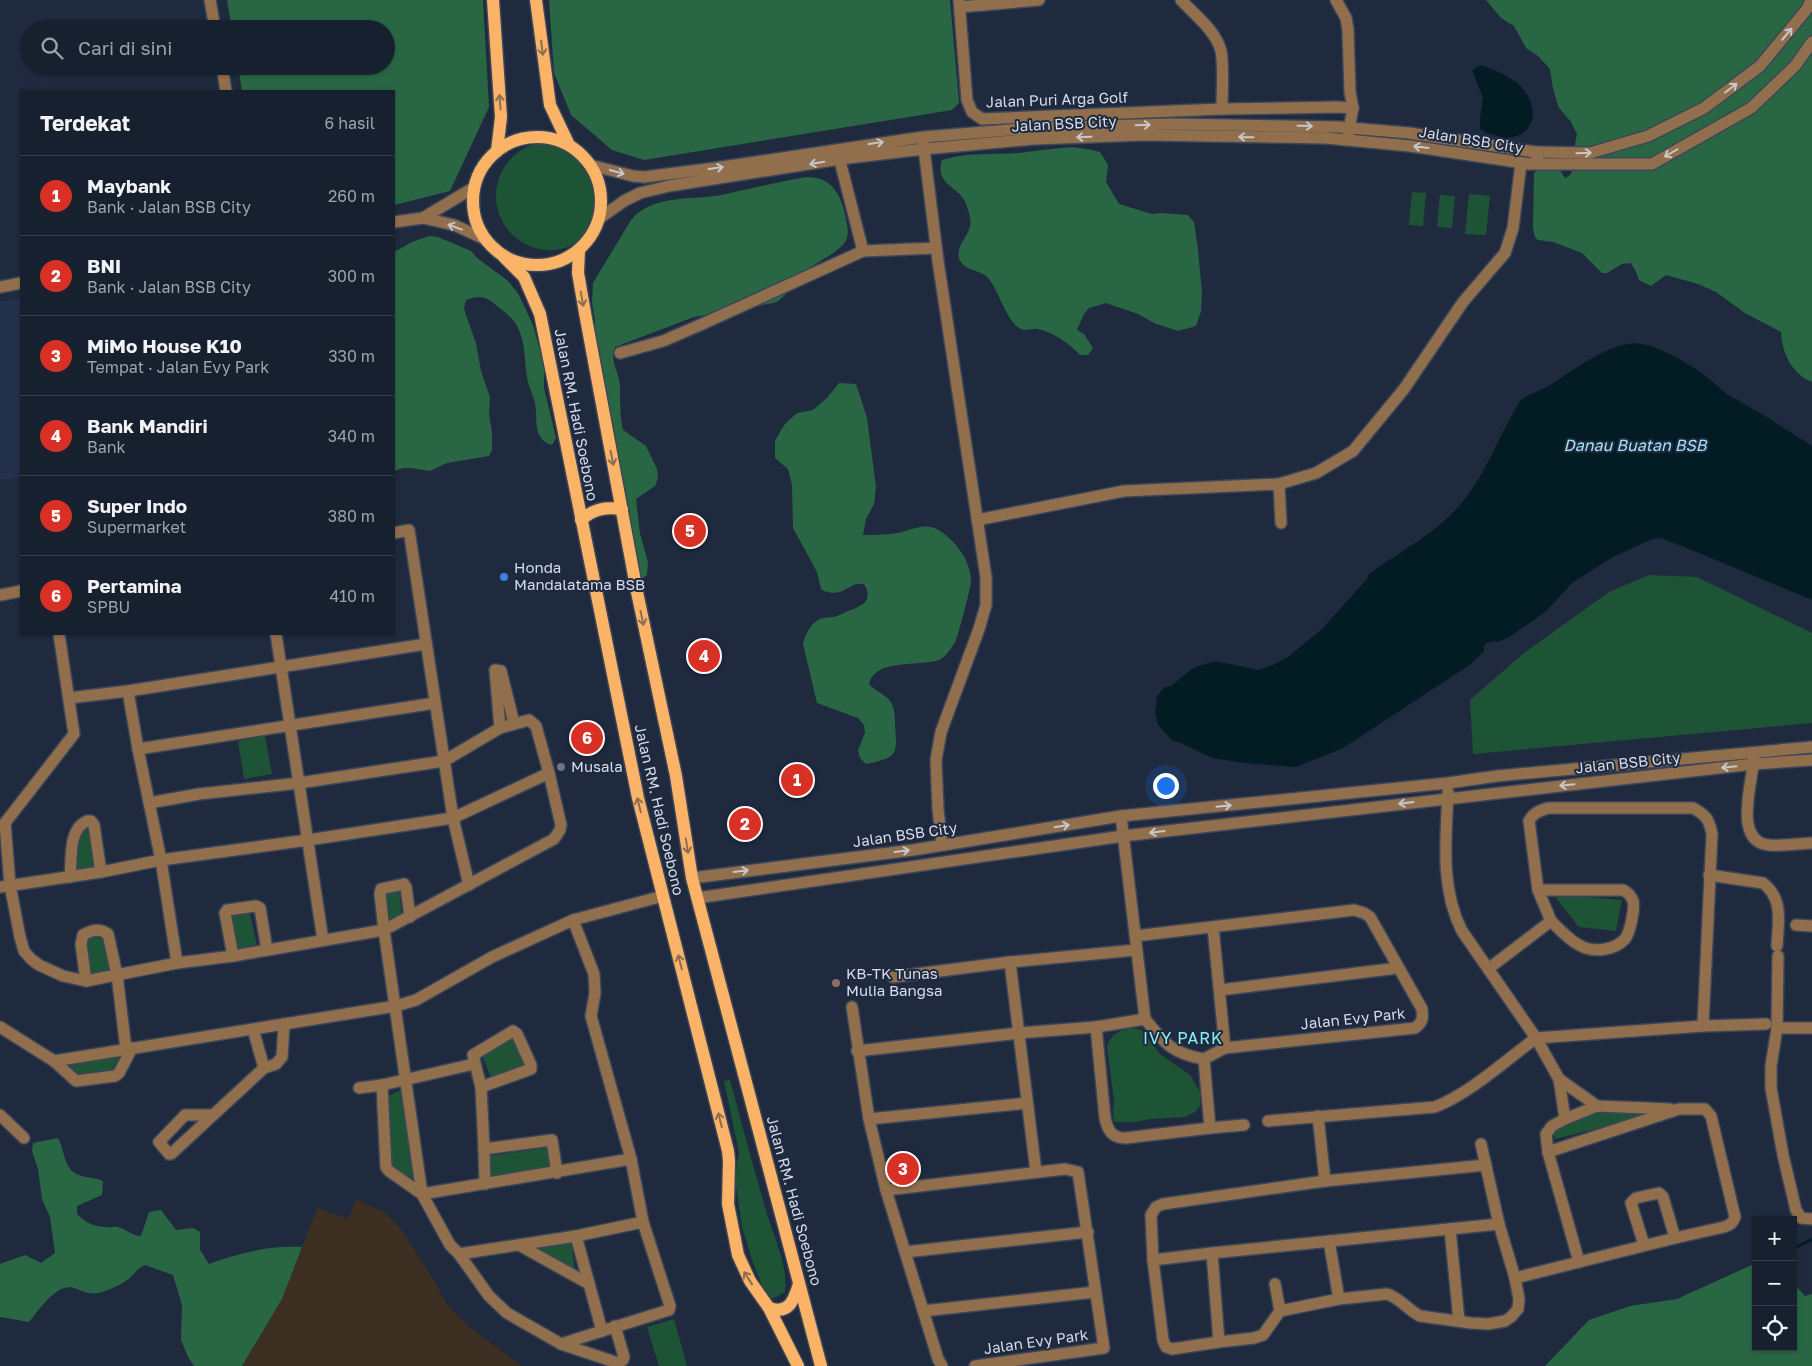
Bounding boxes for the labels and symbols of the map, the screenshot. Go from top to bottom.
one-way arrow [1781,27,1792,40]
one-way arrow [537,40,547,56]
one-way arrow [1724,82,1737,93]
street label: Jalan Puri Arga Golf [986,88,1129,110]
one-way arrow [495,95,504,111]
street label: Jalan BSB City [1011,111,1118,135]
one-way arrow [1134,120,1151,130]
one-way arrow [1297,121,1313,131]
street label: Jalan BSB City [1418,122,1525,156]
one-way arrow [1238,132,1254,142]
one-way arrow [1076,133,1092,142]
one-way arrow [868,138,884,148]
one-way arrow [1414,142,1430,152]
one-way arrow [1576,148,1592,158]
one-way arrow [1664,149,1678,159]
one-way arrow [810,158,826,168]
one-way arrow [707,163,723,173]
one-way arrow [609,168,625,177]
one-way arrow [448,222,464,231]
one-way arrow [578,290,588,306]
street label: Jalan RM. Hadi Soebono [551,327,603,502]
water label: Danau Buatan BSB [1563,435,1708,455]
one-way arrow [608,450,617,466]
pin: 5 [674,512,706,550]
place label: Honda Mandalatama BSB [514,558,645,593]
marker: Honda Mandalatama BSB [498,571,510,583]
one-way arrow [638,610,647,626]
pin: 4 [688,637,720,675]
pin: 6 [571,719,603,757]
street label: Jalan RM. Hadi Soebono [632,722,688,897]
street label: Jalan BSB City [1575,747,1682,776]
place label: Musala [571,757,623,775]
marker: Musala [555,761,567,773]
pin: 1 [781,761,813,799]
one-way arrow [1721,762,1737,772]
your location [1153,773,1179,799]
one-way arrow [1559,780,1575,790]
one-way arrow [634,798,644,814]
one-way arrow [1398,798,1414,808]
one-way arrow [1215,801,1231,811]
pin: 2 [729,805,761,843]
street label: Jalan BSB City [851,818,959,850]
one-way arrow [1054,820,1070,830]
one-way arrow [1150,827,1166,837]
one-way arrow [683,838,693,854]
one-way arrow [893,846,909,856]
one-way arrow [732,866,748,876]
one-way arrow [675,955,684,971]
place label: KB-TK Tunas Mulia Bangsa [846,964,942,999]
marker: KB-TK Tunas Mulia Bangsa [830,977,842,989]
street label: Jalan Evy Park [1299,1003,1407,1032]
district label: IVY PARK [1143,1028,1223,1048]
one-way arrow [715,1112,724,1128]
street label: Jalan RM. Hadi Soebono [764,1114,826,1288]
pin: 3 [887,1150,919,1188]
one-way arrow [743,1271,754,1285]
street label: Jalan Evy Park [982,1325,1090,1357]

